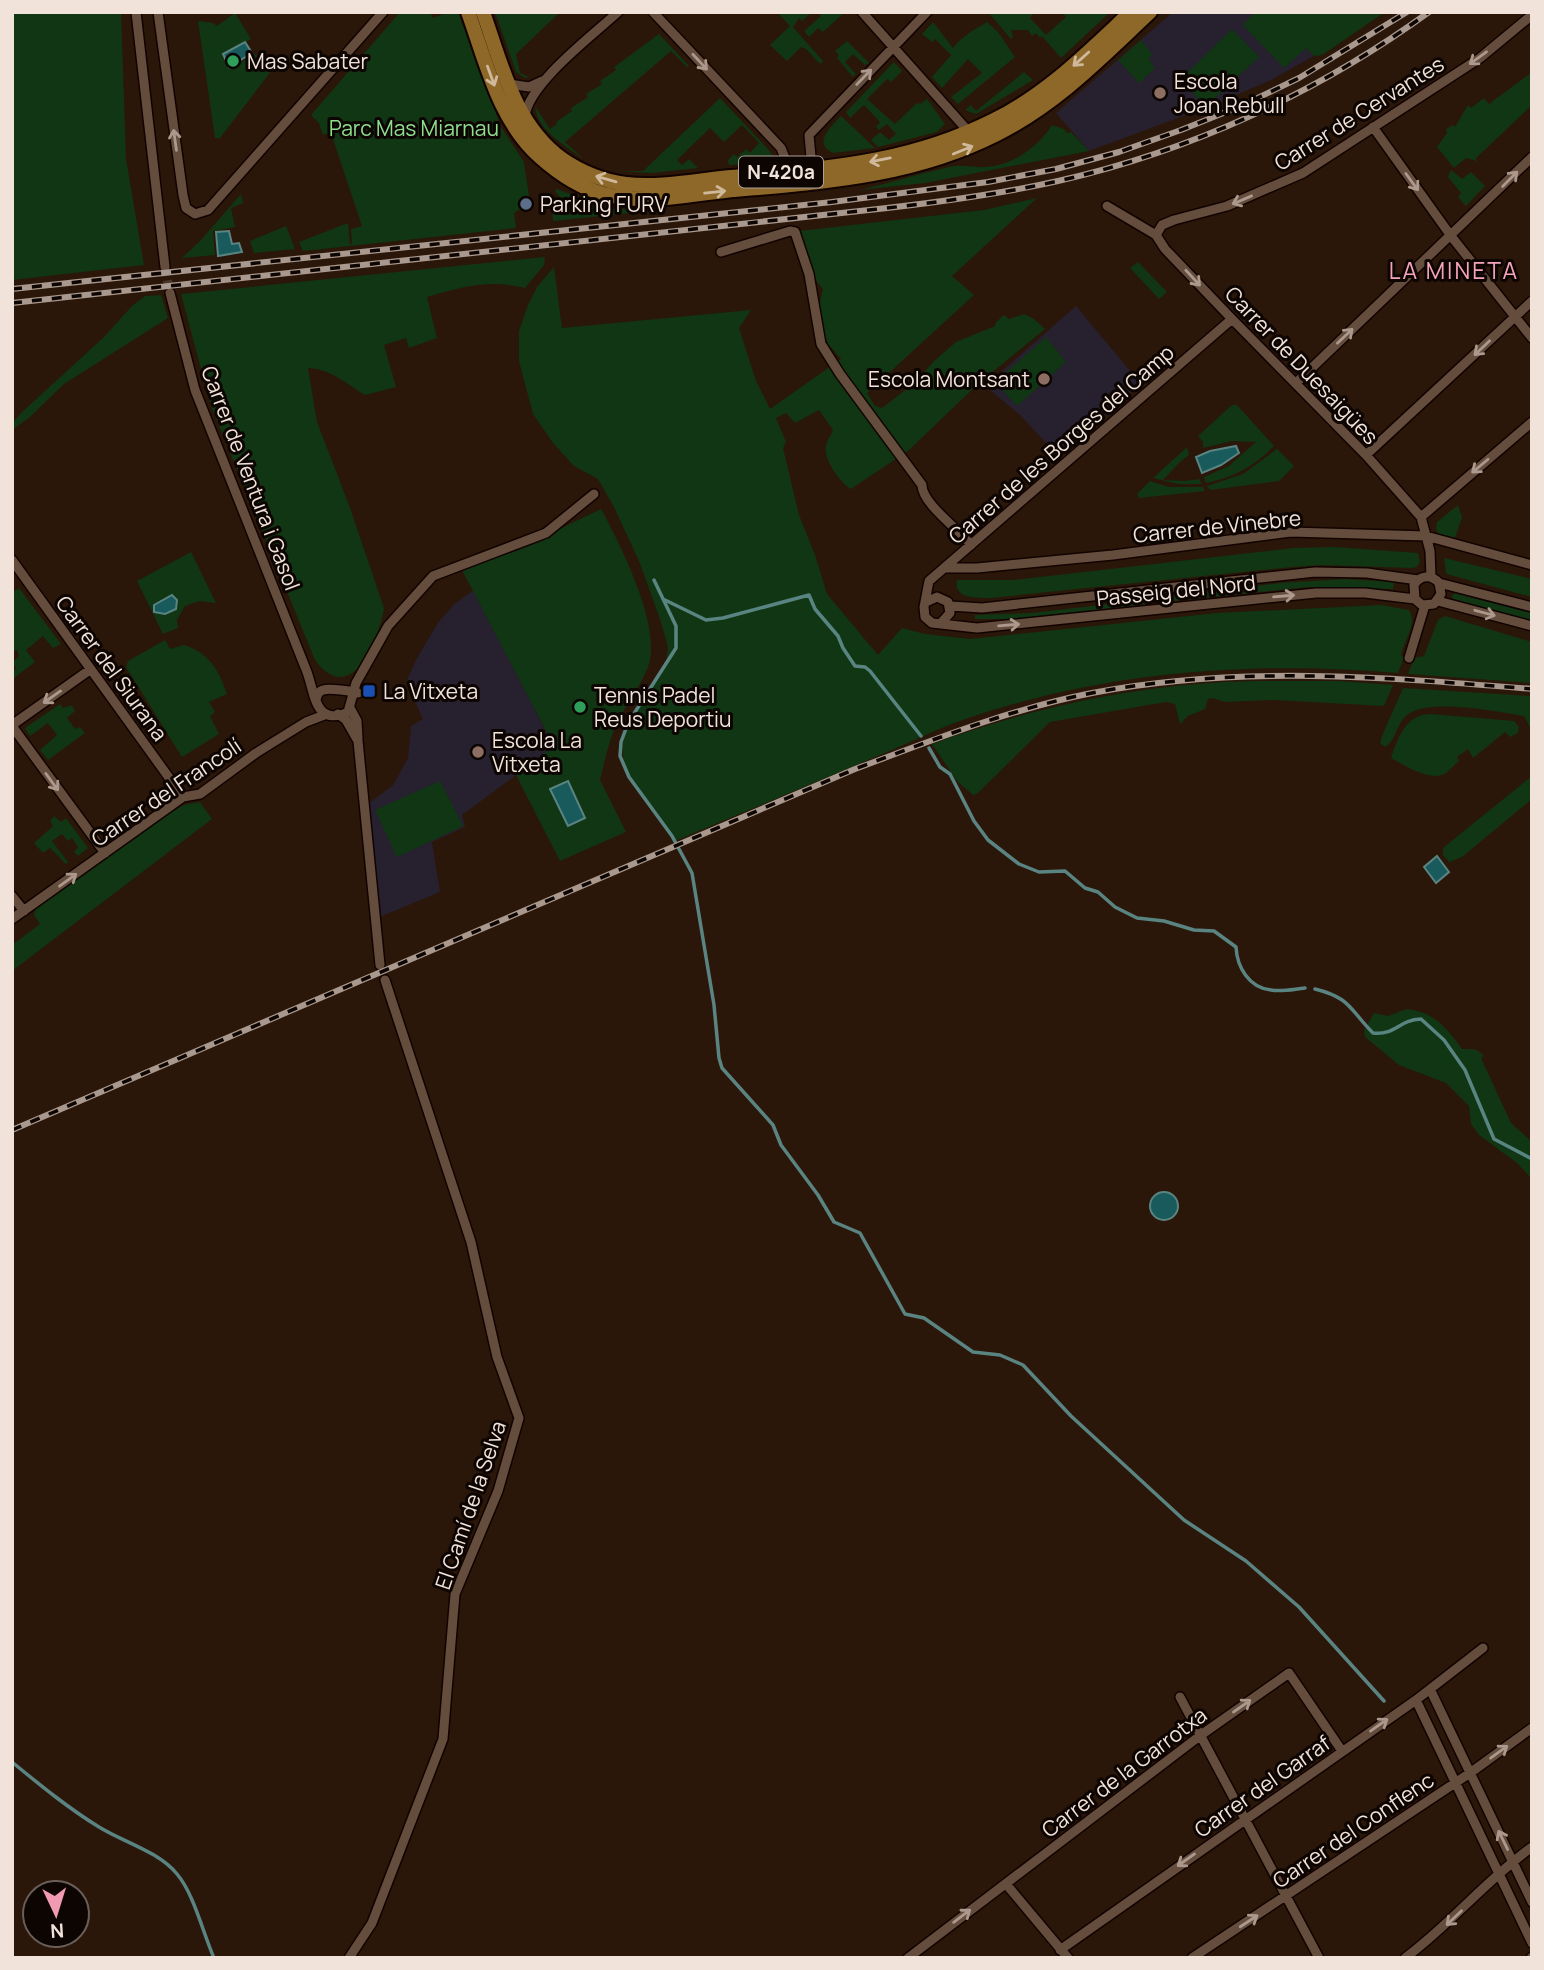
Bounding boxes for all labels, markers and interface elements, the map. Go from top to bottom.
place label: Mas Sabater [247,47,369,75]
street label: Carrer de Cervantes [1269,49,1449,177]
one-way arrow [1072,51,1090,67]
one-way arrow [1469,51,1488,65]
marker: Mas Sabater [225,53,241,69]
one-way arrow [692,53,708,71]
one-way arrow [486,65,499,87]
place label: Escola Joan Rebull [1174,67,1285,119]
one-way arrow [856,69,873,86]
marker: Escola Joan Rebull [1152,85,1168,101]
park label: Parc Mas Miarnau [329,114,499,142]
one-way arrow [169,130,182,152]
one-way arrow [951,142,973,155]
one-way arrow [869,154,892,167]
road number: N-420a [739,156,823,188]
one-way arrow [1501,170,1518,187]
one-way arrow [595,172,618,185]
one-way arrow [1405,172,1419,191]
one-way arrow [703,185,726,198]
place label: Parking FURV [540,190,667,218]
one-way arrow [1232,194,1253,207]
marker: Parking FURV [518,196,534,212]
district label: LA MINETA [1389,254,1519,286]
one-way arrow [1184,269,1201,286]
street label: Carrer de Duesaigües [1219,280,1385,450]
one-way arrow [1337,328,1354,345]
street label: Carrer de les Borges del Camp [942,338,1180,550]
one-way arrow [1474,339,1491,356]
street label: Carrer de Ventura i Gasol [195,362,307,594]
place label: Escola Montsant [868,365,1030,393]
marker: Escola Montsant [1036,371,1052,387]
one-way arrow [1471,458,1489,474]
street label: Carrer de Vinebre [1132,503,1302,549]
street label: Passeig del Nord [1095,568,1257,612]
one-way arrow [1272,589,1295,602]
street label: Carrer del Siurana [50,590,174,746]
one-way arrow [1473,607,1496,620]
one-way arrow [997,618,1020,631]
place label: La Vitxeta [383,677,478,705]
place label: Tennis Padel Reus Deportiu [594,681,732,733]
marker: La Vitxeta [361,683,377,699]
one-way arrow [43,690,62,704]
marker: Tennis Padel Reus Deportiu [572,699,588,715]
place label: Escola La Vitxeta [492,726,582,778]
street label: Carrer del Francolí [86,731,246,852]
marker: Escola La Vitxeta [470,744,486,760]
one-way arrow [45,772,60,790]
one-way arrow [58,872,77,887]
street label: El Camí de la Selva [428,1417,512,1593]
one-way arrow [1232,1699,1251,1713]
street label: Carrer de la Garrotxa [1036,1701,1212,1843]
one-way arrow [1369,1718,1388,1732]
street label: Carrer del Garraf [1189,1728,1336,1843]
one-way arrow [1489,1745,1508,1760]
street label: Carrer del Conflenc [1267,1766,1439,1894]
one-way arrow [1495,1830,1509,1851]
one-way arrow [1177,1853,1196,1868]
north arrow [21,1879,91,1949]
one-way arrow [952,1909,971,1924]
one-way arrow [1446,1909,1463,1926]
one-way arrow [1239,1913,1258,1928]
text: N [49,1918,65,1944]

